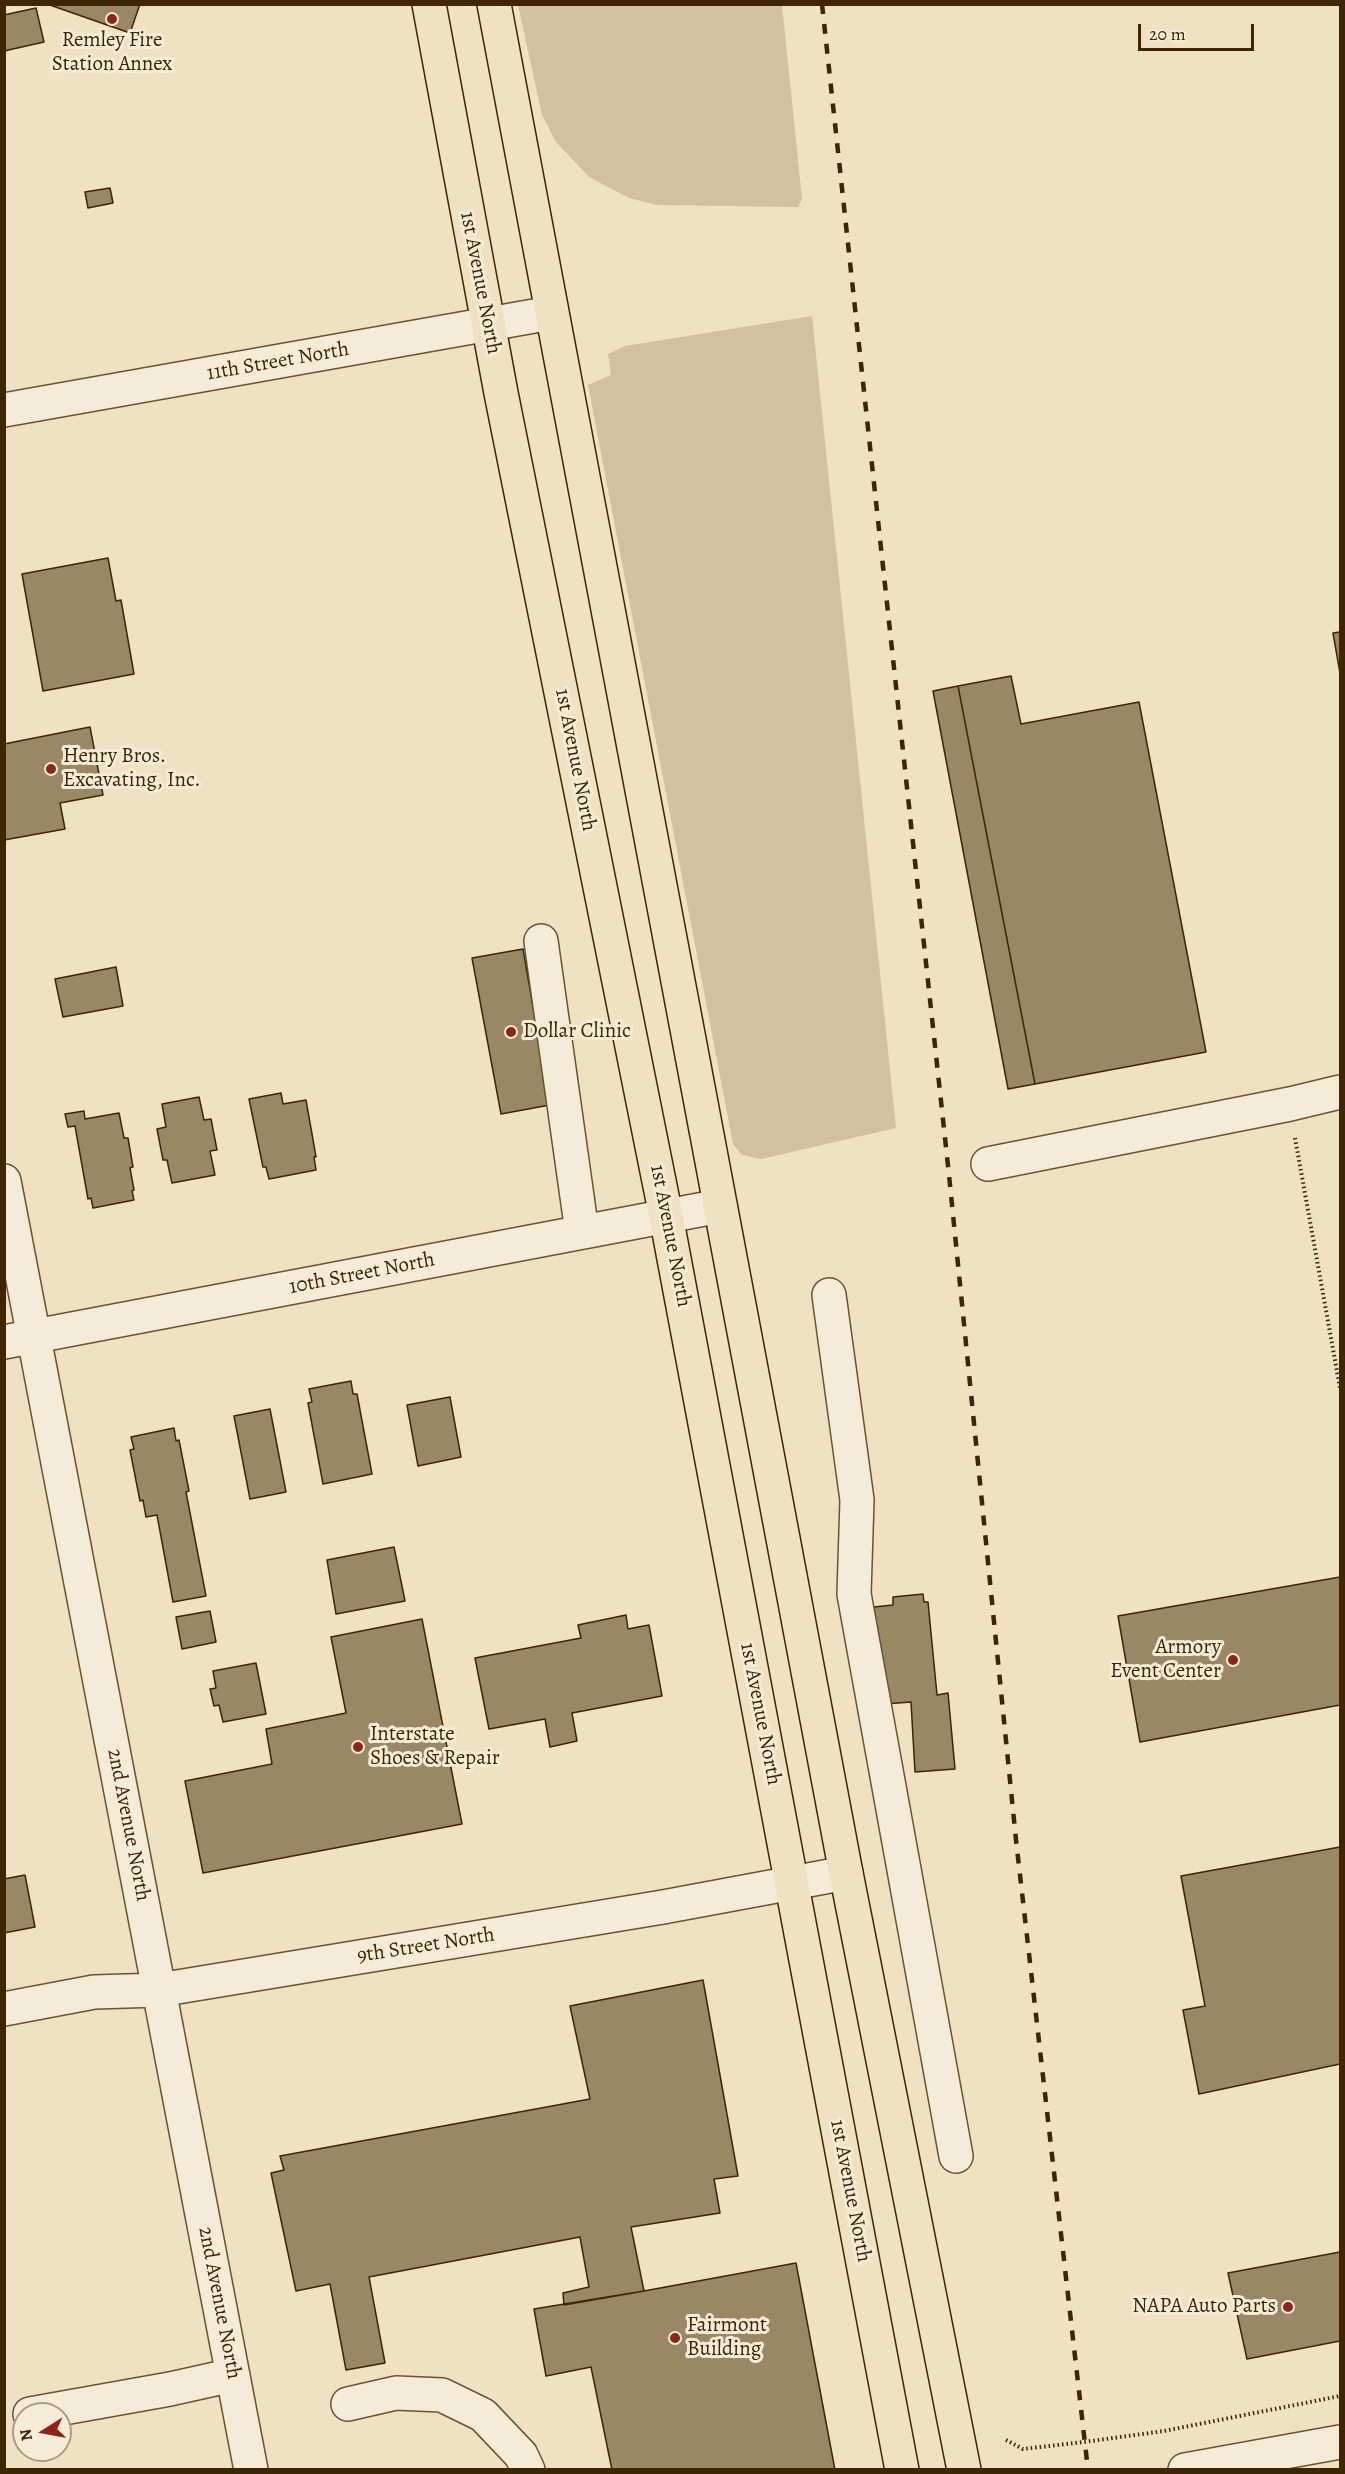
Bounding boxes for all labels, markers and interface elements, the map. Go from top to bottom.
marker: Remley Fire Station Annex [105,12,119,26]
scale bar [1141,12,1256,50]
text: 20 m [1149,22,1186,46]
place label: Remley Fire Station Annex [52,28,172,78]
street label: 1st Avenue North [454,210,506,356]
street label: 11th Street North [205,337,351,387]
street label: 1st Avenue North [549,687,601,833]
place label: Henry Bros. Excavating, Inc. [63,744,201,794]
marker: Henry Bros. Excavating, Inc. [44,762,58,776]
place label: Dollar Clinic [523,1019,631,1045]
marker: Dollar Clinic [504,1025,518,1039]
street label: 1st Avenue North [644,1163,696,1309]
street label: 10th Street North [287,1248,437,1300]
place label: Armory Event Center [1110,1635,1221,1685]
street label: 1st Avenue North [734,1641,786,1787]
marker: Armory Event Center [1226,1653,1240,1667]
place label: Interstate Shoes & Repair [370,1722,500,1772]
marker: Interstate Shoes & Repair [351,1740,365,1754]
street label: 2nd Avenue North [101,1747,155,1903]
street label: 9th Street North [355,1923,497,1969]
street label: 1st Avenue North [824,2118,876,2264]
street label: 2nd Avenue North [192,2225,246,2381]
place label: NAPA Auto Parts [1132,2294,1276,2320]
marker: NAPA Auto Parts [1281,2300,1295,2314]
place label: Fairmont Building [687,2313,767,2363]
marker: Fairmont Building [668,2331,682,2345]
north arrow [12,2402,72,2462]
text: N [14,2427,38,2443]

